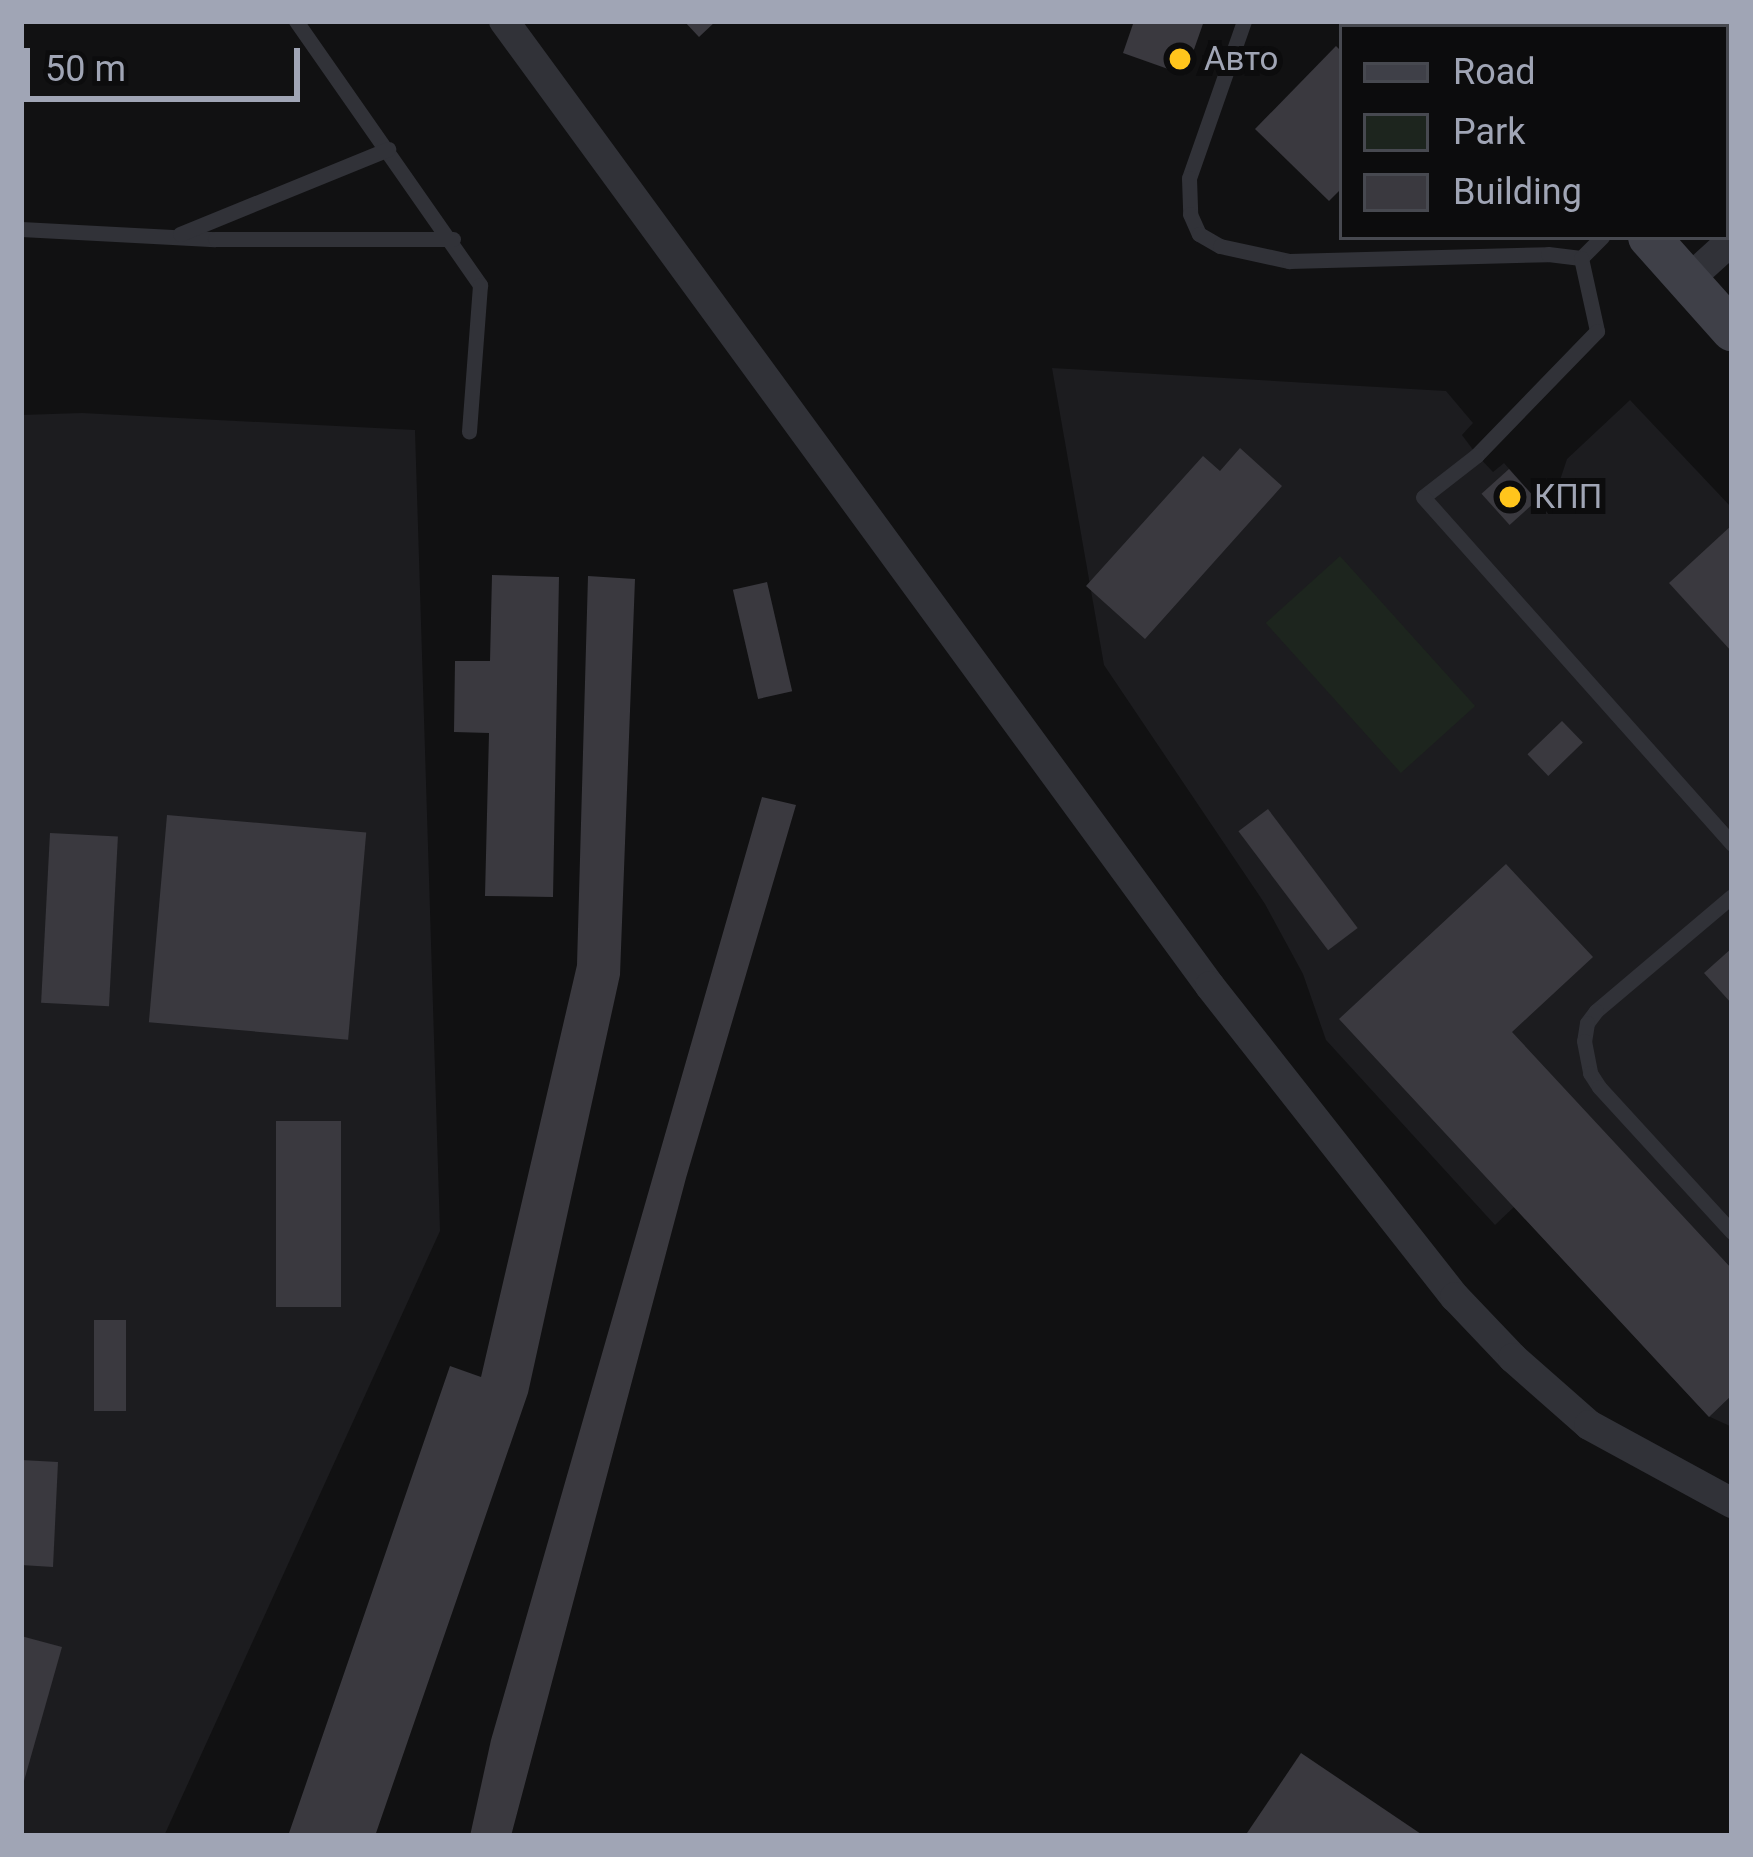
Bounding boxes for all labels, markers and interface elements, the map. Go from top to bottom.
scale bar [30,24,306,98]
legend [1339,24,1729,240]
place label: Авто [1204,39,1278,79]
marker: Авто [1167,46,1193,72]
text: 50 m [45,48,126,90]
text: Road [1453,51,1536,93]
text: Park [1453,111,1526,153]
text: Building [1453,171,1582,213]
place label: КПП [1534,477,1602,517]
marker: КПП [1497,484,1523,510]

